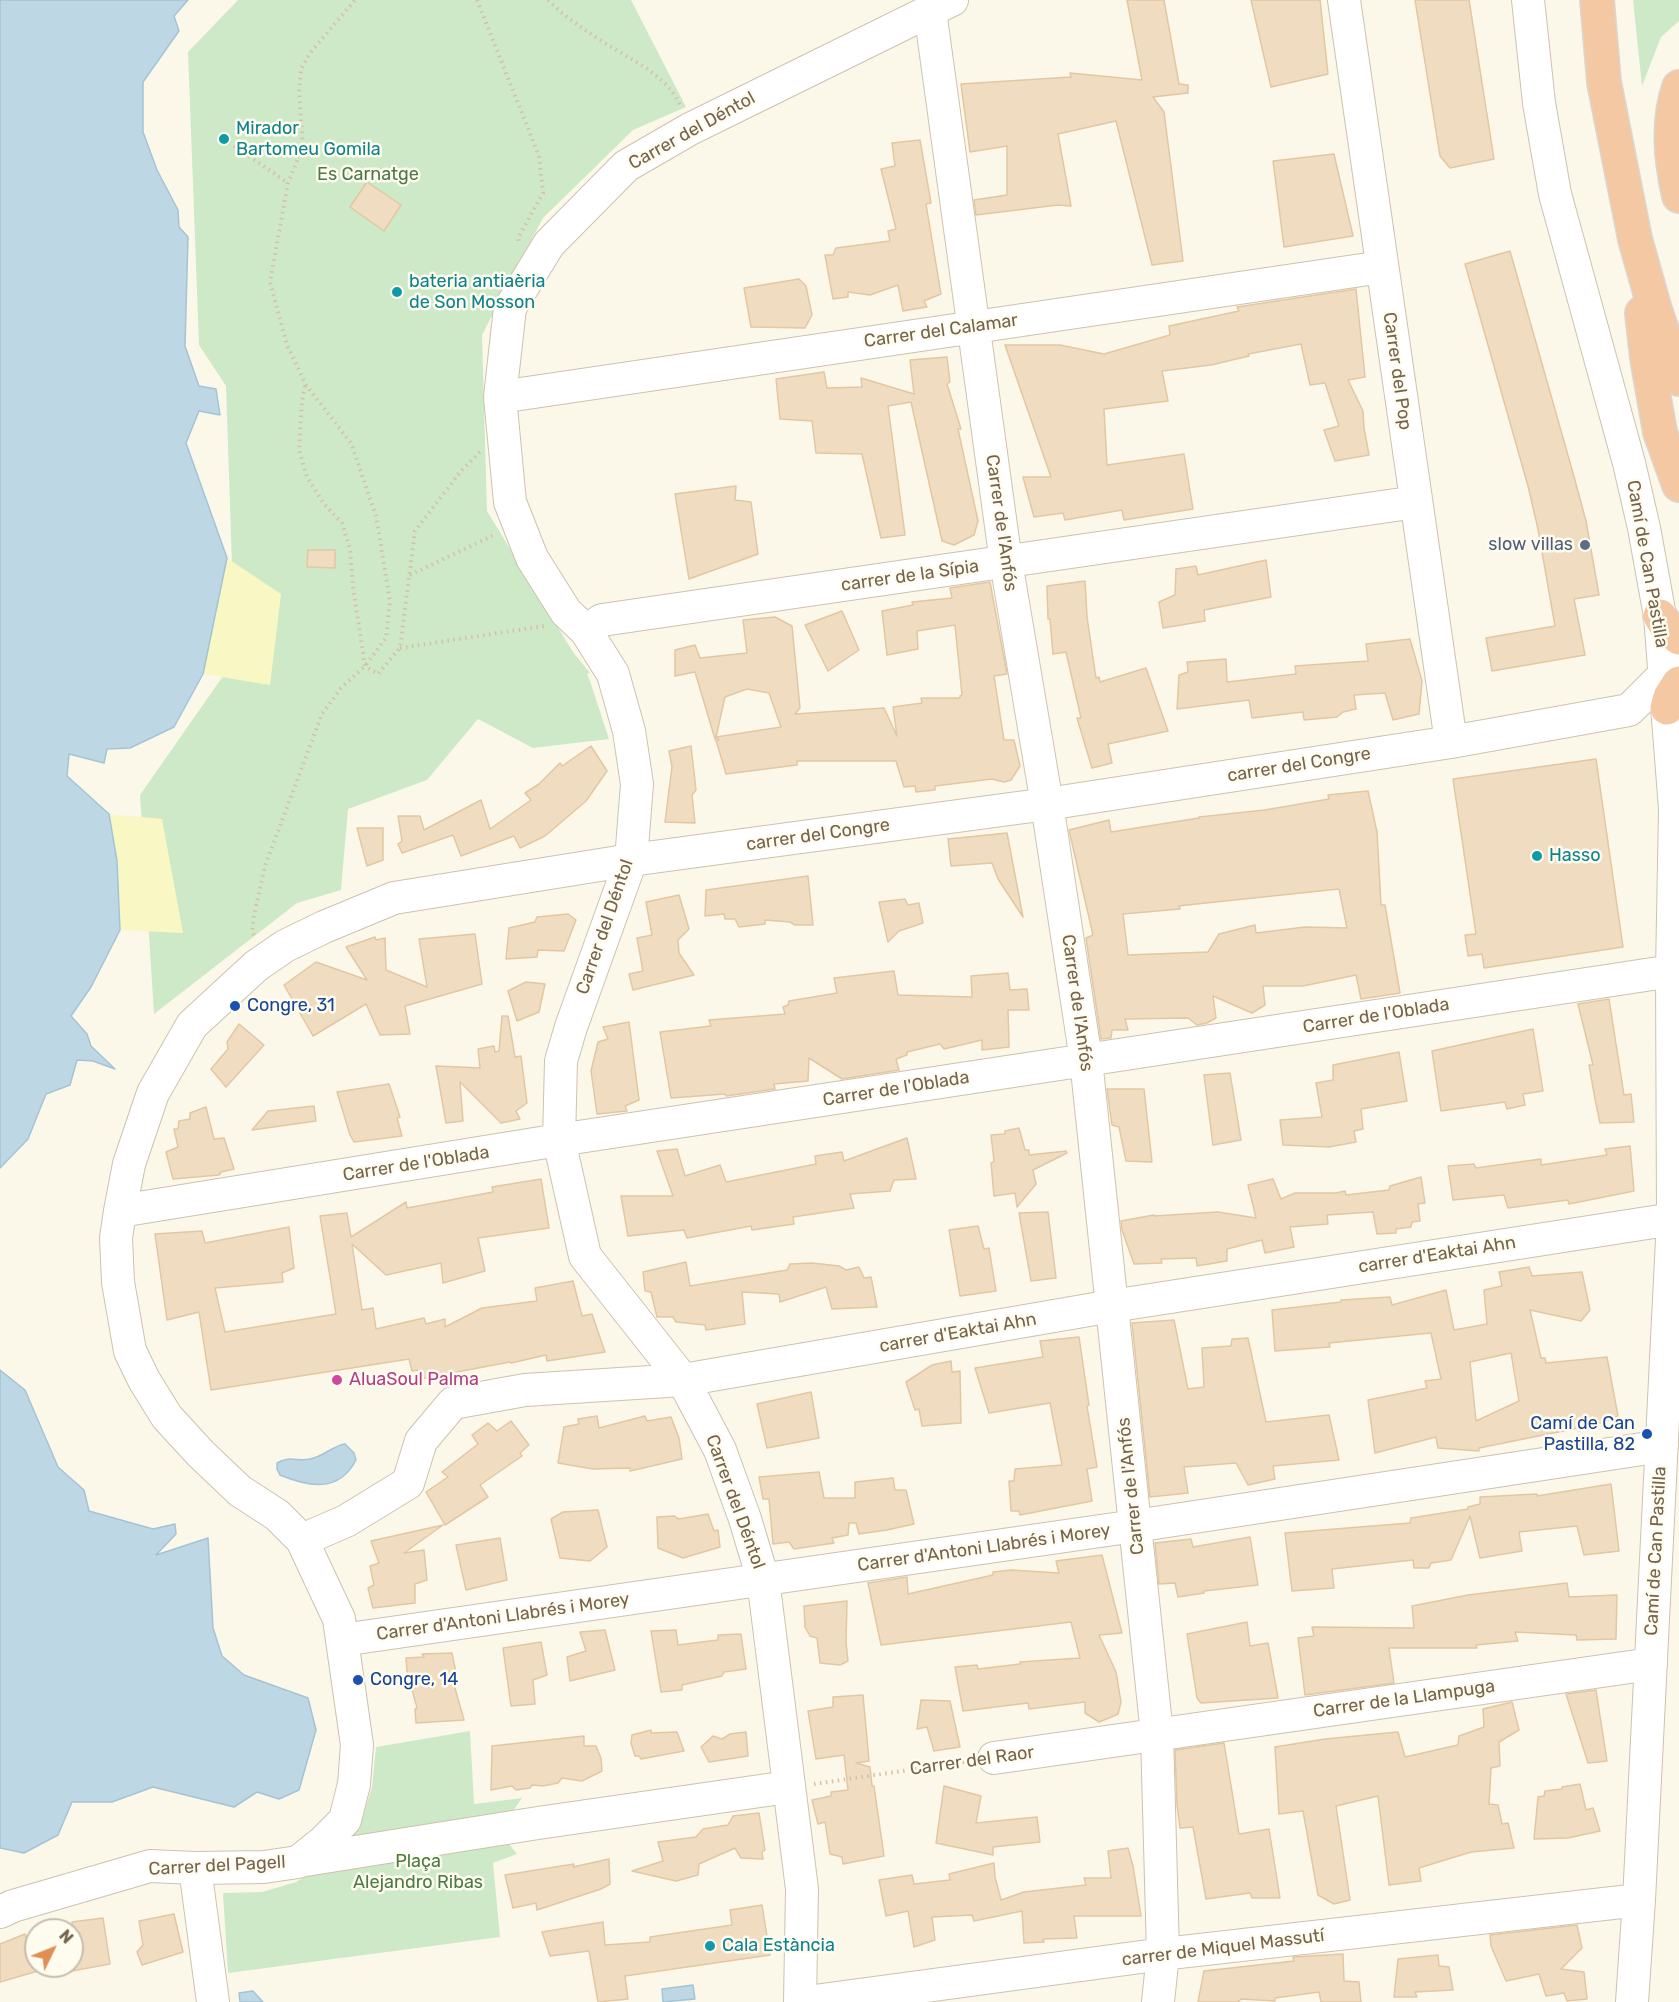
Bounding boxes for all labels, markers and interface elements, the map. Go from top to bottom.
street label: Carrer del Déntol [625,87,759,175]
place label: Mirador Bartomeu Gomila [236,118,381,160]
marker: Mirador Bartomeu Gomila [217,132,231,146]
park label: Es Carnatge [317,164,419,186]
place label: bateria antiaèria de Son Mosson [409,271,545,314]
marker: bateria antiaèria de Son Mosson [390,285,404,299]
street label: Carrer del Calamar [863,309,1019,353]
street label: Carrer del Pop [1378,311,1416,431]
street label: Carrer de l'Anfós [981,453,1021,593]
street label: Camí de Can Pastilla [1622,479,1672,649]
place label: slow villas [1488,534,1573,556]
marker: slow villas [1578,538,1592,552]
street label: carrer de la Sípia [840,556,980,596]
street label: carrer del Congre [1226,743,1372,787]
street label: carrer del Congre [745,814,891,856]
place label: Hasso [1549,845,1600,867]
marker: Hasso [1530,849,1544,863]
street label: Carrer del Déntol [572,857,638,997]
street label: Carrer de l'Anfós [1057,933,1097,1073]
street label: Carrer de l'Oblada [1301,994,1451,1038]
place label: Congre, 31 [247,995,335,1017]
marker: Congre, 31 [228,999,242,1013]
street label: Carrer de l'Oblada [821,1067,971,1111]
street label: Carrer de l'Oblada [341,1142,491,1186]
street label: carrer d'Eaktai Ahn [1357,1232,1517,1278]
street label: carrer d'Eaktai Ahn [878,1309,1038,1357]
place label: AluaSoul Palma [349,1369,479,1391]
marker: AluaSoul Palma [330,1373,344,1387]
place label: Camí de Can Pastilla, 82 [1530,1413,1635,1456]
street label: Carrer de l'Anfós [1113,1416,1149,1556]
marker: Camí de Can Pastilla, 82 [1640,1427,1654,1441]
street label: Carrer del Déntol [701,1432,769,1572]
street label: Camí de Can Pastilla [1641,1466,1671,1636]
street label: Carrer d'Antoni Llabrés i Morey [856,1520,1112,1576]
street label: Carrer d'Antoni Llabrés i Morey [375,1589,631,1645]
place label: Congre, 14 [370,1669,458,1691]
marker: Congre, 14 [351,1673,365,1687]
street label: Carrer de la Llampuga [1312,1676,1496,1722]
street label: Carrer del Raor [908,1742,1036,1780]
park label: Plaça Alejandro Ribas [353,1851,483,1894]
street label: Carrer del Pagell [148,1852,286,1880]
north arrow [24,1918,84,1978]
street label: carrer de Miquel Massutí [1121,1925,1325,1971]
text: N [55,1926,77,1947]
place label: Cala Estància [722,1935,835,1957]
marker: Cala Estància [703,1939,717,1953]

